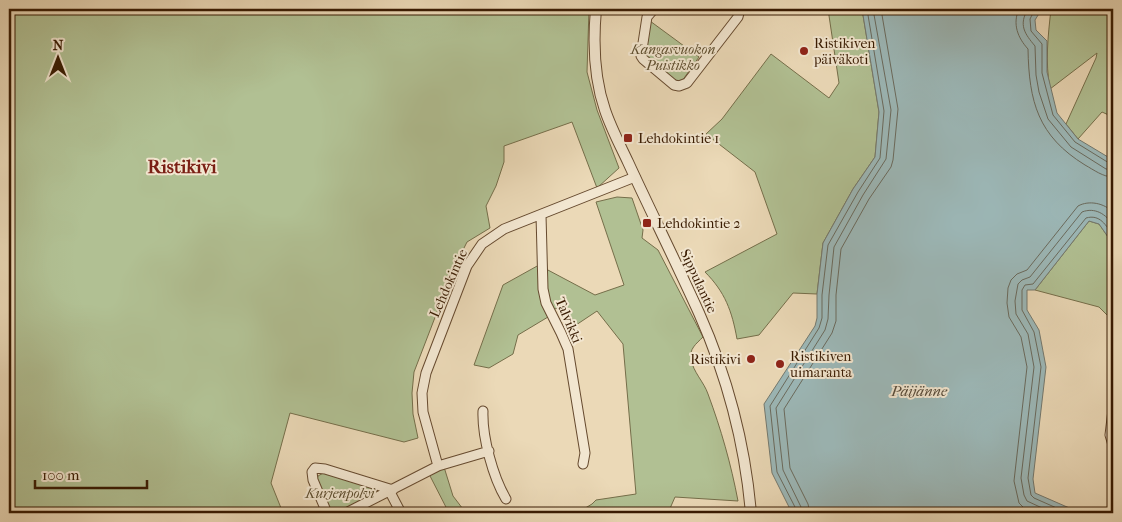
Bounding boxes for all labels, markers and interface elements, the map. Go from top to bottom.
north arrow [32,32,82,82]
place label: Ristikiven päiväkoti [813,35,875,68]
text: N [53,37,64,54]
park label: Kangasvuokon Puistikko [630,41,715,74]
marker: Ristikiven päiväkoti [798,45,810,57]
place label: Lehdokintie 1 [638,130,719,147]
marker: Lehdokintie 1 [622,132,634,144]
district label: Ristikivi [147,156,217,178]
place label: Lehdokintie 2 [657,215,740,232]
marker: Lehdokintie 2 [641,217,653,229]
street label: Lehdokintie [426,246,471,320]
street label: Sippulantie [676,246,721,316]
street label: Talvikki [551,295,586,346]
place label: Ristikiven uimaranta [789,348,853,381]
place label: Ristikivi [690,351,741,368]
marker: Ristikivi [745,353,757,365]
marker: Ristikiven uimaranta [774,358,786,370]
water label: Päijänne [890,382,948,400]
scale bar [35,457,148,489]
text: 100 m [42,466,80,484]
park label: Kurjenpolvi [305,485,376,502]

